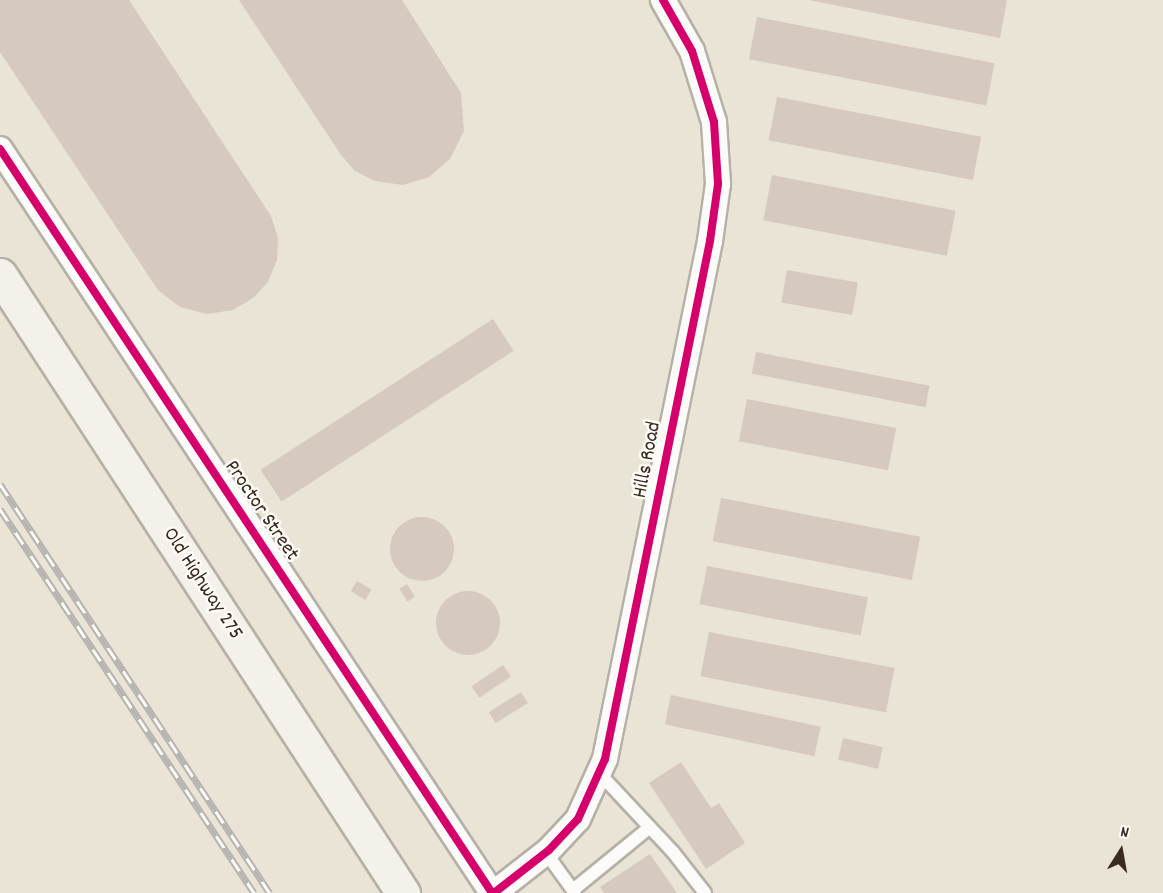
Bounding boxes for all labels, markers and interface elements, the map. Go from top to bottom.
street label: Hills Road [628,420,668,500]
street label: Proctor Street [218,456,304,566]
street label: Old Highway 275 [156,523,248,645]
north arrow [1091,821,1151,881]
text: N [1118,821,1131,845]

